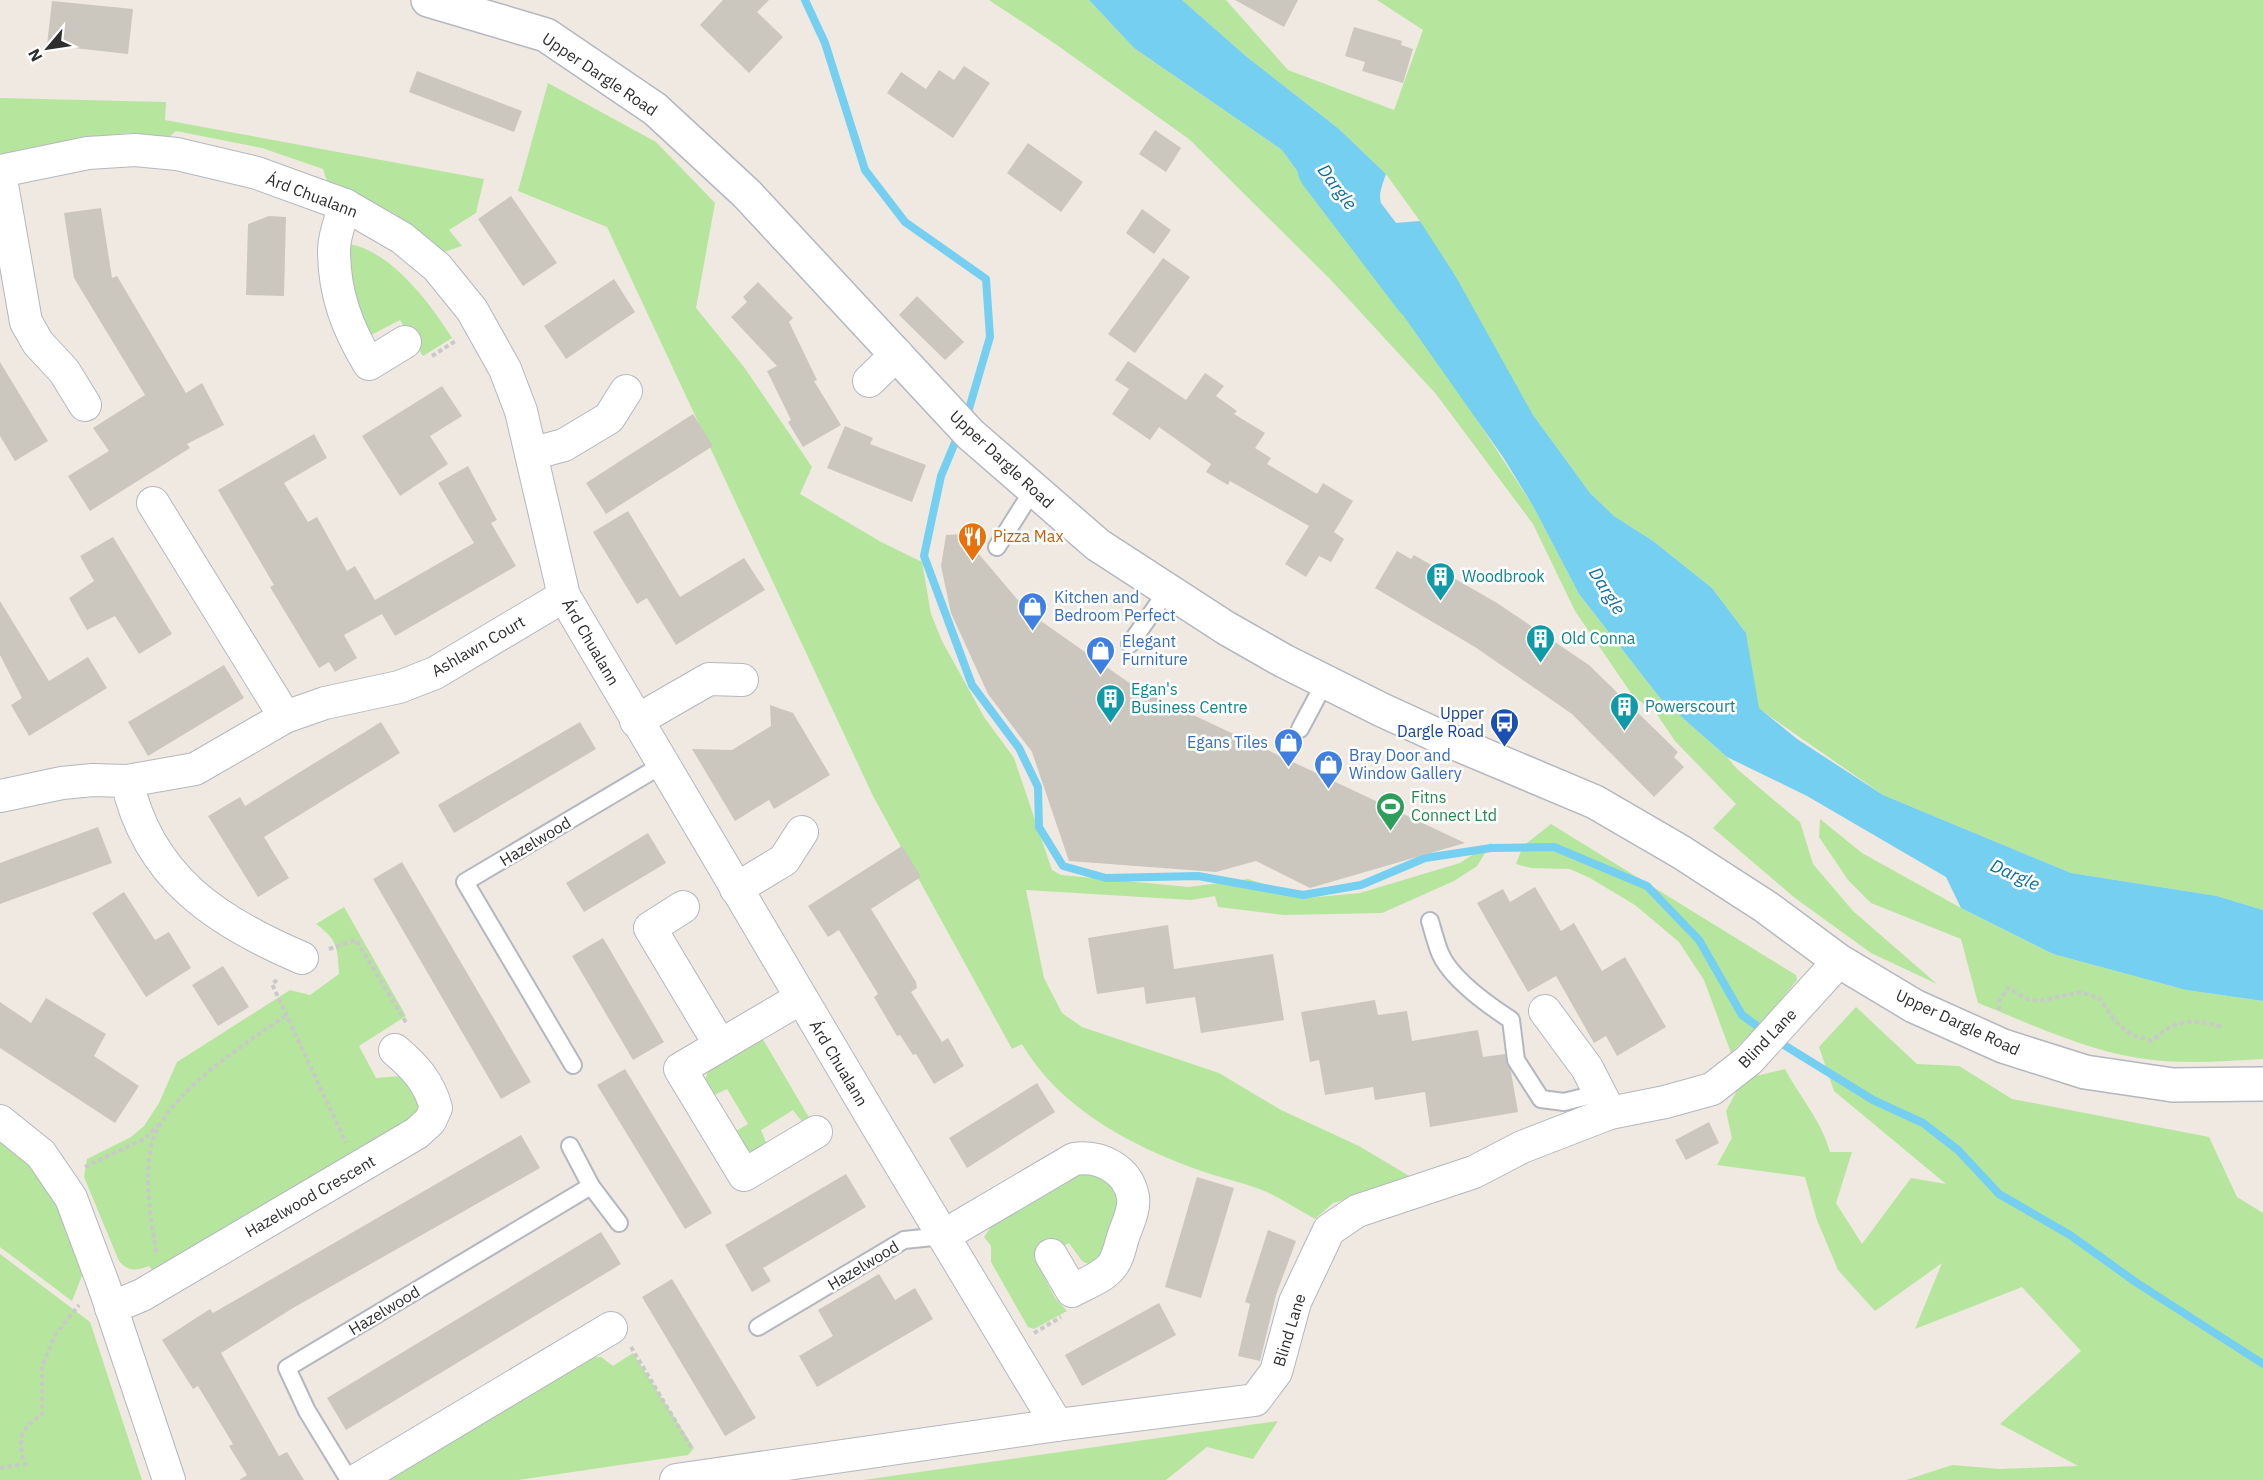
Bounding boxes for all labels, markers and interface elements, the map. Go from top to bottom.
north arrow [18,18,78,78]
street label: Upper Dargle Road [539,28,661,120]
text: N [23,45,46,65]
water label: Dargle [1313,159,1362,214]
street label: Árd Chualann [263,167,361,222]
street label: Upper Dargle Road [946,406,1058,512]
restaurant icon: Pizza Max [956,520,988,562]
place label: Pizza Max [993,526,1064,546]
building icon: Woodbrook [1425,560,1457,602]
water label: Dargle [1584,563,1631,619]
place label: Woodbrook [1462,566,1545,586]
place label: Kitchen and Bedroom Perfect [1054,587,1176,625]
shop icon: Kitchen and Bedroom Perfect [1017,590,1049,632]
street label: Árd Chualann [558,595,625,689]
street label: Ashlawn Court [428,611,528,681]
building icon: Old Conna [1524,622,1556,664]
place label: Old Conna [1561,628,1636,648]
place label: Elegant Furniture [1122,631,1188,669]
shop icon: Elegant Furniture [1085,634,1117,676]
place label: Egan's Business Centre [1131,679,1248,717]
building icon: Egan's Business Centre [1094,682,1126,724]
building icon: Powerscourt [1608,690,1640,732]
place label: Powerscourt [1645,696,1735,716]
place label: Upper Dargle Road [1397,703,1484,741]
bus stop icon: Upper Dargle Road [1489,706,1521,748]
shop icon: Egans Tiles [1273,726,1305,768]
place label: Egans Tiles [1187,732,1268,752]
place label: Bray Door and Window Gallery [1349,745,1462,783]
shop icon: Bray Door and Window Gallery [1312,748,1344,790]
place label: Fitns Connect Ltd [1411,787,1497,825]
sports icon: Fitns Connect Ltd [1374,790,1406,832]
street label: Hazelwood [496,812,574,870]
water label: Dargle [1987,854,2043,896]
street label: Upper Dargle Road [1893,984,2023,1060]
street label: Blind Lane [1734,1004,1801,1072]
street label: Árd Chualann [805,1016,873,1110]
street label: Hazelwood Crescent [241,1151,379,1241]
street label: Hazelwood [824,1236,902,1294]
street label: Hazelwood [345,1281,423,1339]
street label: Blind Lane [1268,1291,1310,1369]

